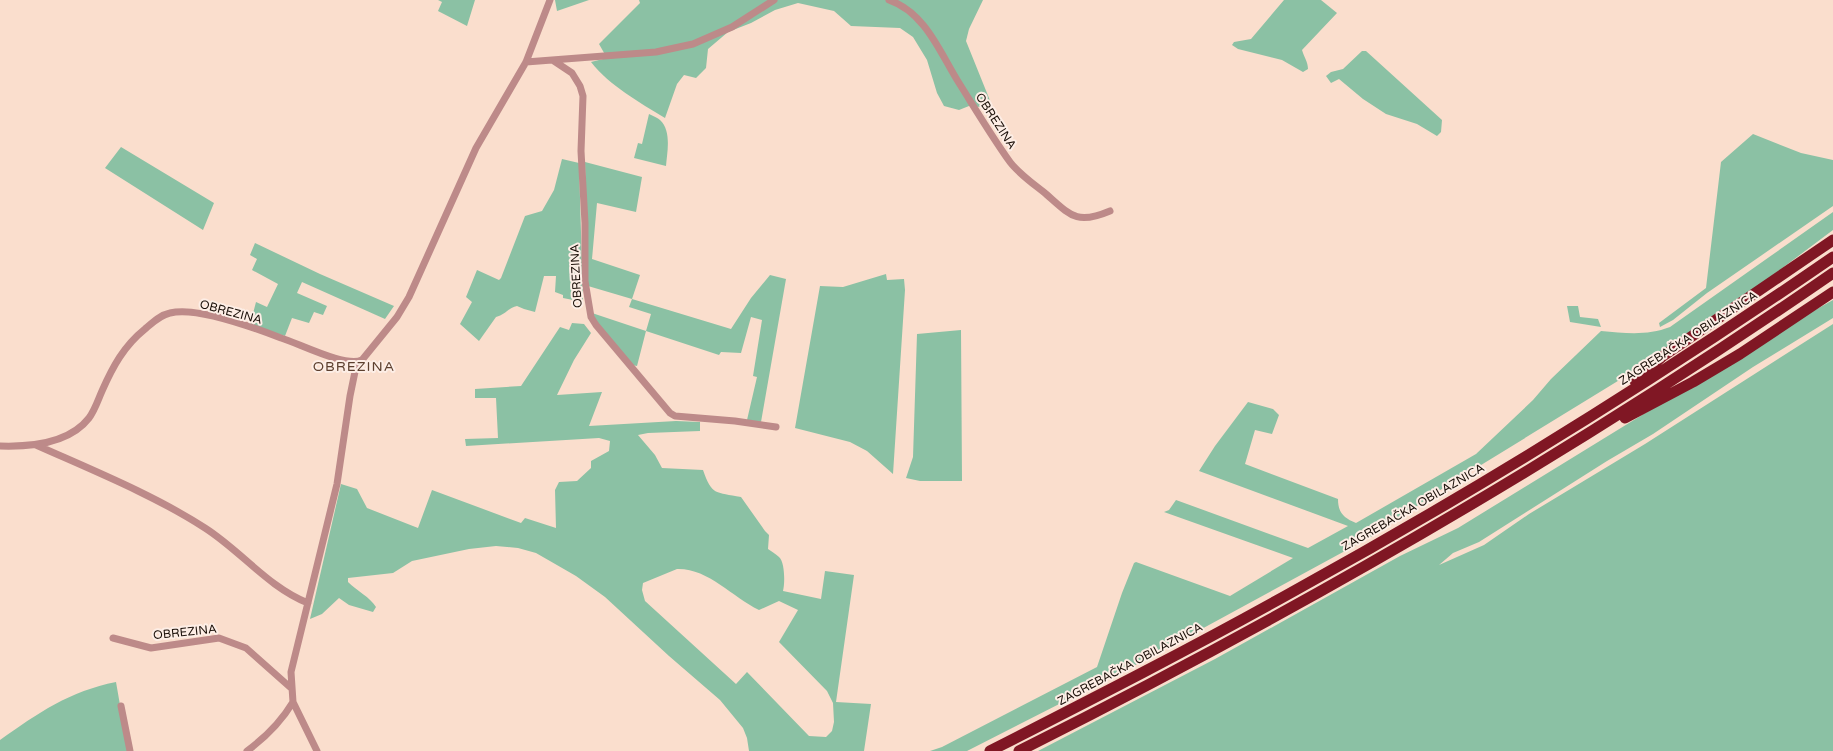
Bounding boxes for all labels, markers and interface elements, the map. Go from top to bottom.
street label: OBREZINA [973,90,1019,152]
street label: OBREZINA [567,244,585,308]
street label: ZAGREBAČKA OBILAZNICA [1616,288,1760,388]
street label: OBREZINA [198,297,264,327]
district label: OBREZINA [313,358,395,375]
street label: ZAGREBAČKA OBILAZNICA [1339,460,1487,554]
street label: ZAGREBAČKA OBILAZNICA [1055,620,1205,708]
street label: OBREZINA [152,622,218,642]

